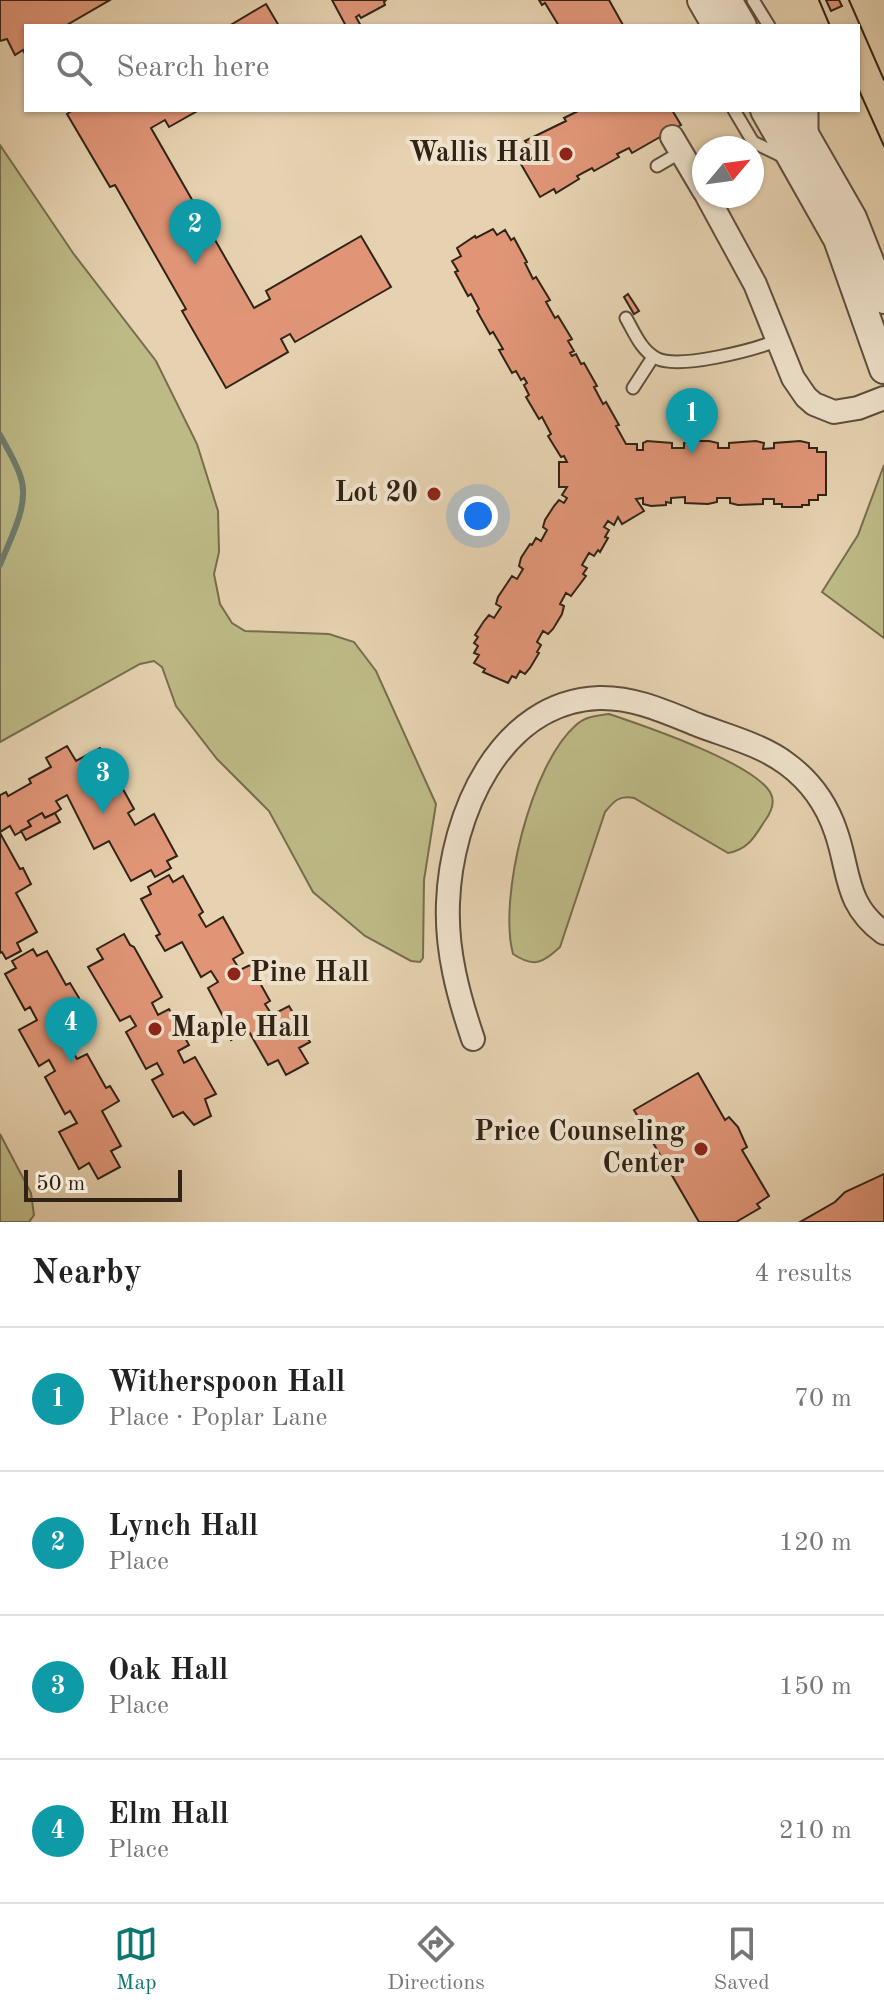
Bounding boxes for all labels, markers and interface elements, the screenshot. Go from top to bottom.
search box [24,24,860,112]
icon: search [52,46,96,90]
text: Search here [116,53,270,83]
north arrow [692,136,764,208]
place label: Wallis Hall [408,140,550,168]
marker: Wallis Hall [557,145,575,163]
pin: 2 [169,199,221,265]
pin: 1 [666,388,718,454]
place label: Lot 20 [335,480,418,508]
marker: Lot 20 [425,485,443,503]
your location [458,496,498,536]
pin: 3 [77,748,129,814]
place label: Pine Hall [250,960,369,988]
marker: Pine Hall [225,965,243,983]
pin: 4 [45,997,97,1063]
place label: Maple Hall [171,1015,310,1043]
marker: Maple Hall [146,1020,164,1038]
place label: Price Counseling Center [474,1119,685,1179]
marker: Price Counseling Center [692,1140,710,1158]
scale bar [24,1166,182,1202]
text: 50 m [36,1173,85,1195]
text: Nearby [32,1257,142,1291]
text: 4 results [754,1261,852,1287]
text: Witherspoon Hall [108,1368,345,1398]
text: 1 [50,1386,66,1412]
text: 70 m [794,1386,852,1412]
text: Place · Poplar Lane [108,1405,327,1431]
text: Lynch Hall [108,1512,258,1542]
text: 2 [50,1530,66,1556]
text: 120 m [779,1530,852,1556]
text: Place [108,1549,169,1575]
text: Oak Hall [108,1656,228,1686]
text: 3 [50,1674,66,1700]
text: 150 m [779,1674,852,1700]
text: Place [108,1693,169,1719]
text: Elm Hall [108,1800,229,1830]
text: 4 [50,1818,66,1844]
text: 210 m [779,1818,852,1844]
text: Place [108,1837,169,1863]
tab: Map [114,1922,158,1997]
tab: Directions [387,1922,485,1997]
tab: Saved [714,1922,770,1997]

